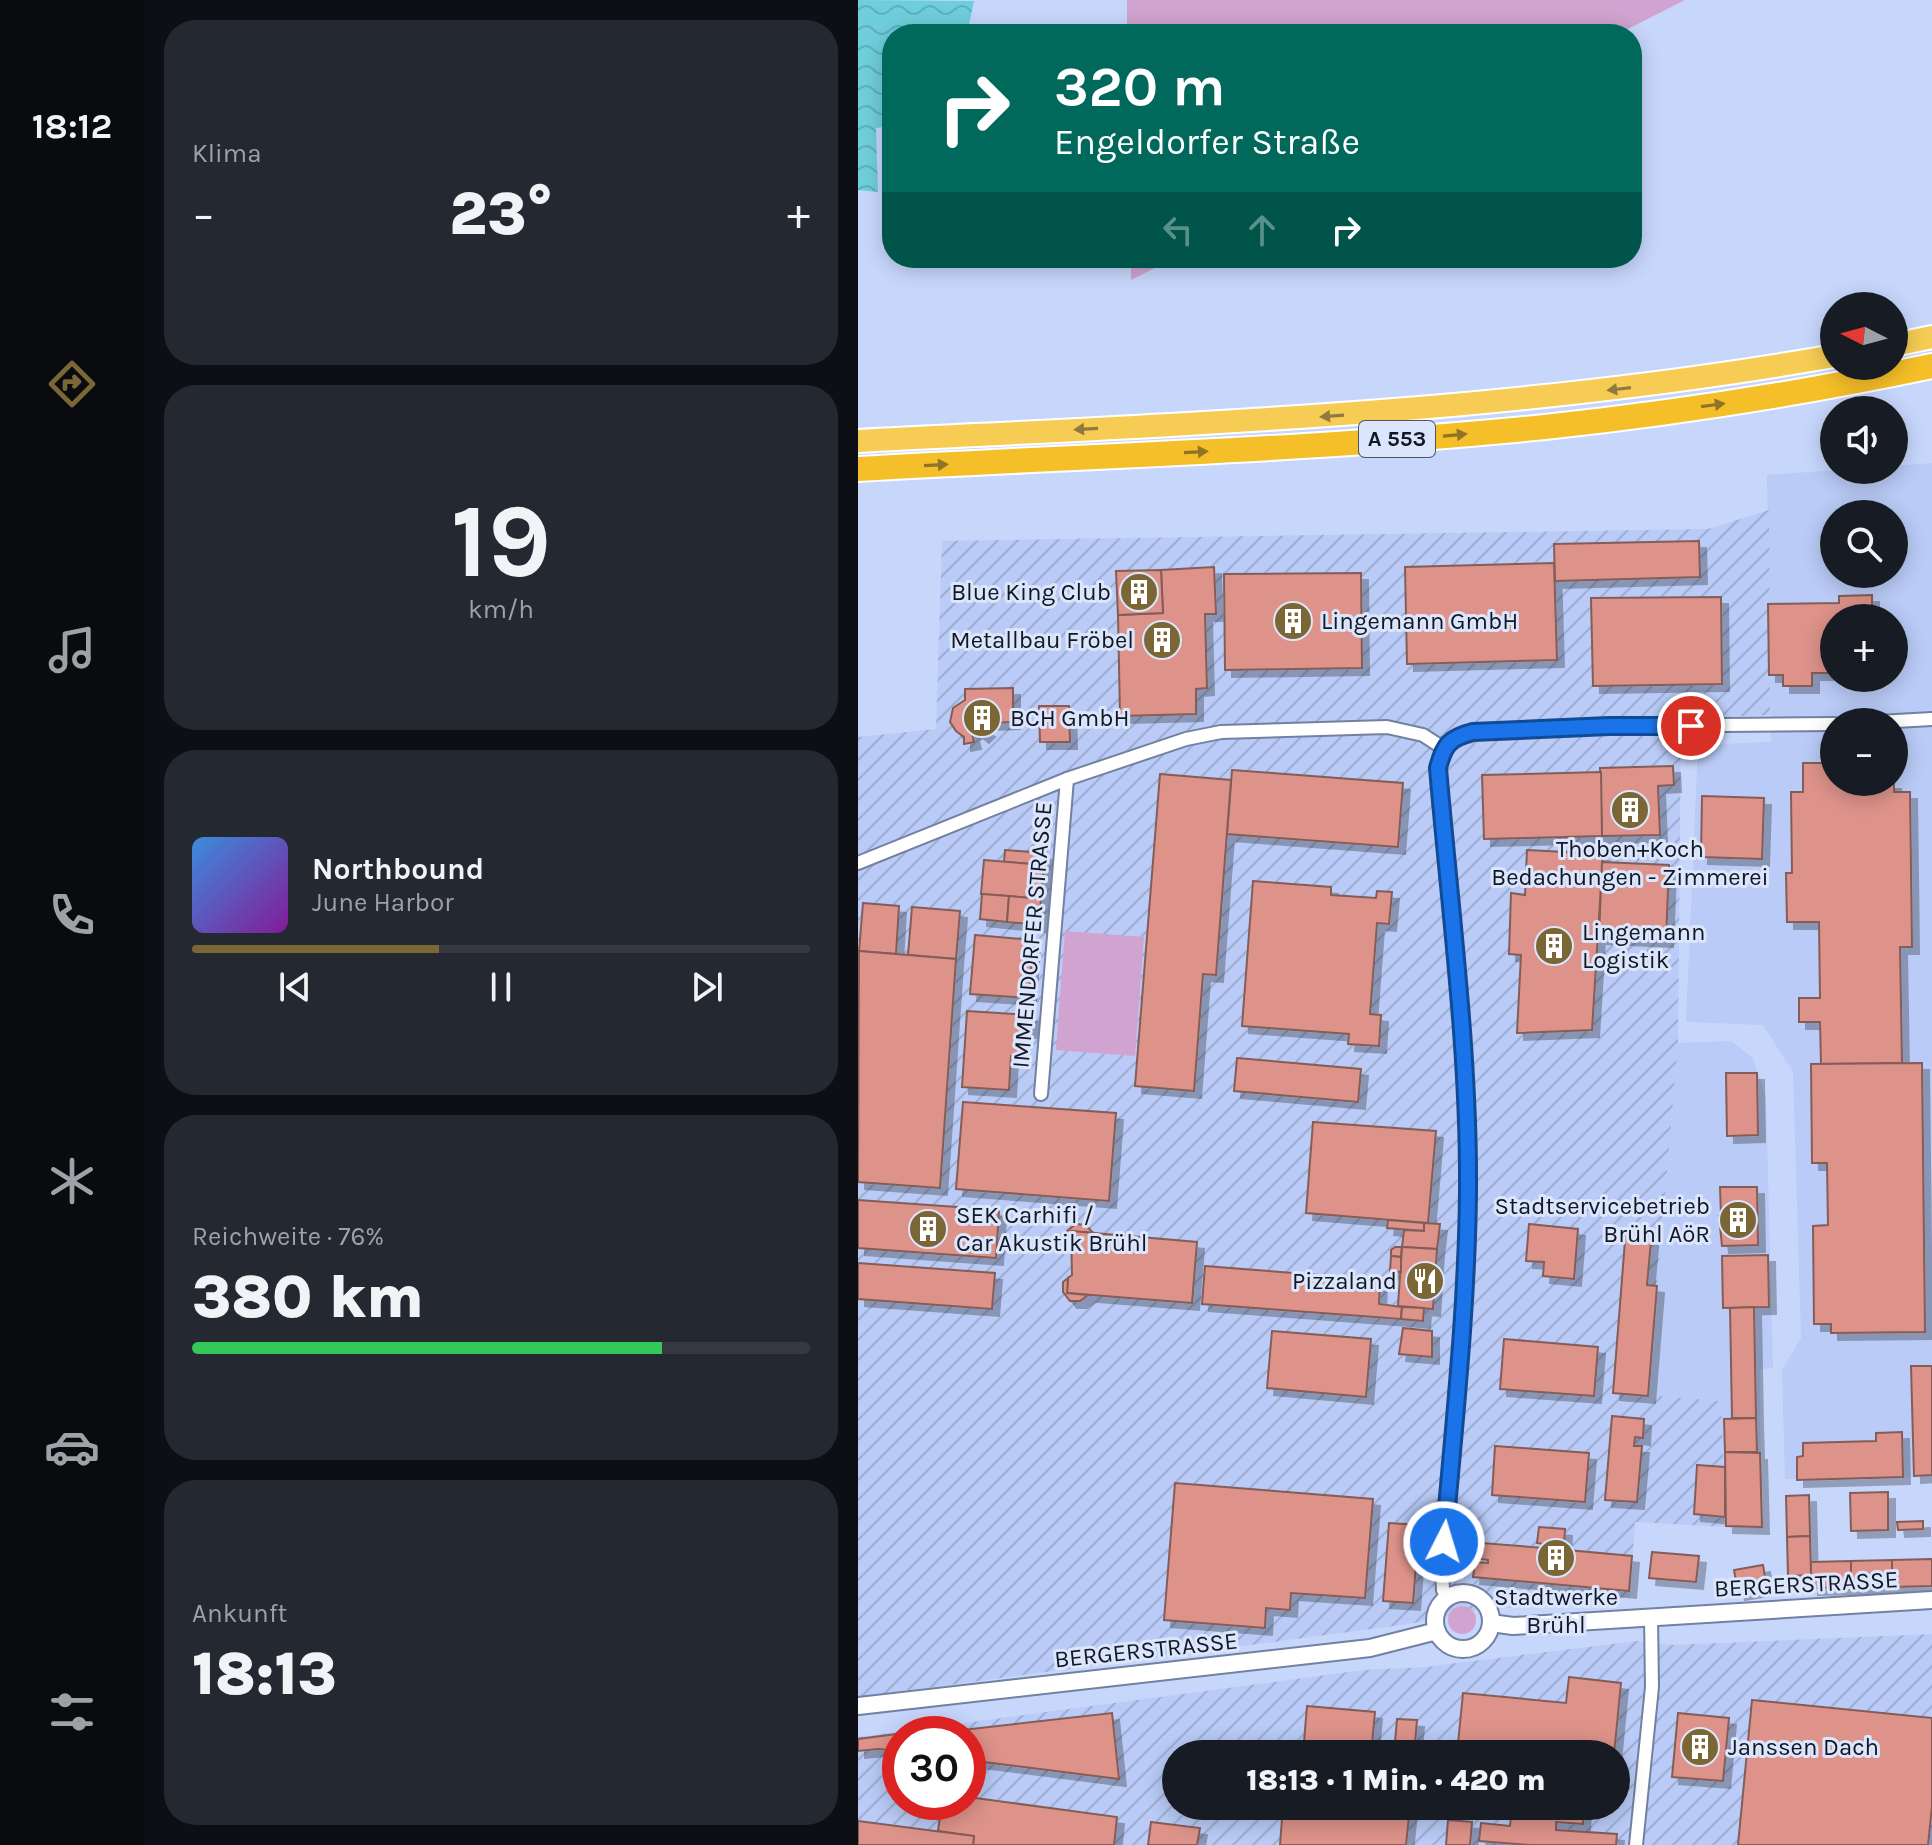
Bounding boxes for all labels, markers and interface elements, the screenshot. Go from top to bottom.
text: 320 m [1054,54,1225,119]
icon: right [922,56,1026,160]
text: 18:12 [32,105,112,147]
text: Engeldorfer Straße [1054,121,1360,163]
text: Klima [192,138,261,169]
text: 23° [449,179,553,249]
text: − [192,189,215,240]
text: + [787,189,810,240]
icon: left [1156,208,1200,252]
icon: ahead [1240,208,1284,252]
icon: right [1324,208,1368,252]
north arrow [1820,292,1908,380]
map controls [1820,292,1908,796]
icon: directions [44,356,100,412]
one-way arrow [1606,383,1631,396]
button: sound [1820,396,1908,484]
one-way arrow [1701,398,1726,411]
one-way arrow [1319,409,1344,422]
road number: A 553 [1359,421,1435,457]
one-way arrow [1073,423,1098,436]
one-way arrow [1443,428,1468,441]
one-way arrow [1184,445,1209,458]
one-way arrow [924,458,949,471]
text: 19 [451,481,551,602]
button: search [1820,500,1908,588]
building icon: Blue King Club [1118,571,1160,613]
place label: Blue King Club [951,578,1111,606]
text: km/h [468,594,534,625]
building icon: Lingemann GmbH [1272,600,1314,642]
button: + [1820,604,1908,692]
place label: Lingemann GmbH [1321,607,1518,635]
building icon: Metallbau Fröbel [1141,619,1183,661]
icon: music [44,622,100,678]
place label: Metallbau Fröbel [950,626,1134,654]
pin [1657,692,1725,760]
building icon: BCH GmbH [961,697,1003,739]
place label: BCH GmbH [1010,704,1130,732]
icon: arrive [1669,704,1713,748]
button: − [1820,708,1908,796]
building icon: Thoben+Koch Bedachungen - Zimmerei [1609,789,1651,831]
street label: IMMENDORFER STRASSE [1006,801,1058,1069]
place label: Thoben+Koch Bedachungen - Zimmerei [1491,835,1769,891]
text: Northbound [312,851,484,887]
icon: phone [44,887,100,943]
text: June Harbor [312,887,454,918]
place label: Lingemann Logistik [1582,918,1705,974]
building icon: Lingemann Logistik [1533,925,1575,967]
icon: previous [273,965,317,1009]
icon: pause [479,965,523,1009]
icon: next [685,965,729,1009]
icon: climate [44,1153,100,1209]
place label: Stadtservicebetrieb Brühl AöR [1495,1192,1710,1248]
building icon: Stadtservicebetrieb Brühl AöR [1717,1199,1759,1241]
place label: SEK Carhifi / Car Akustik Brühl [956,1201,1148,1257]
building icon: SEK Carhifi / Car Akustik Brühl [907,1208,949,1250]
text: Reichweite · 76% [192,1221,384,1252]
restaurant icon: Pizzaland [1404,1260,1446,1302]
text: 380 km [192,1262,424,1332]
place label: Pizzaland [1292,1267,1397,1295]
icon: car [44,1419,100,1475]
position arrow [1402,1500,1486,1584]
building icon: Stadtwerke Brühl [1535,1537,1577,1579]
street label: BERGERSTRASSE [1713,1565,1899,1603]
place label: Stadtwerke Brühl [1494,1583,1618,1639]
text: Ankunft [192,1598,287,1629]
street label: BERGERSTRASSE [1053,1626,1239,1674]
text: 18:13 [192,1639,337,1709]
icon: filters [44,1684,100,1740]
speed limit sign: 30 [882,1716,986,1820]
building icon: Janssen Dach [1679,1726,1721,1768]
place label: Janssen Dach [1728,1733,1879,1761]
text: 18:13 · 1 Min. · 420 m [1246,1762,1546,1798]

